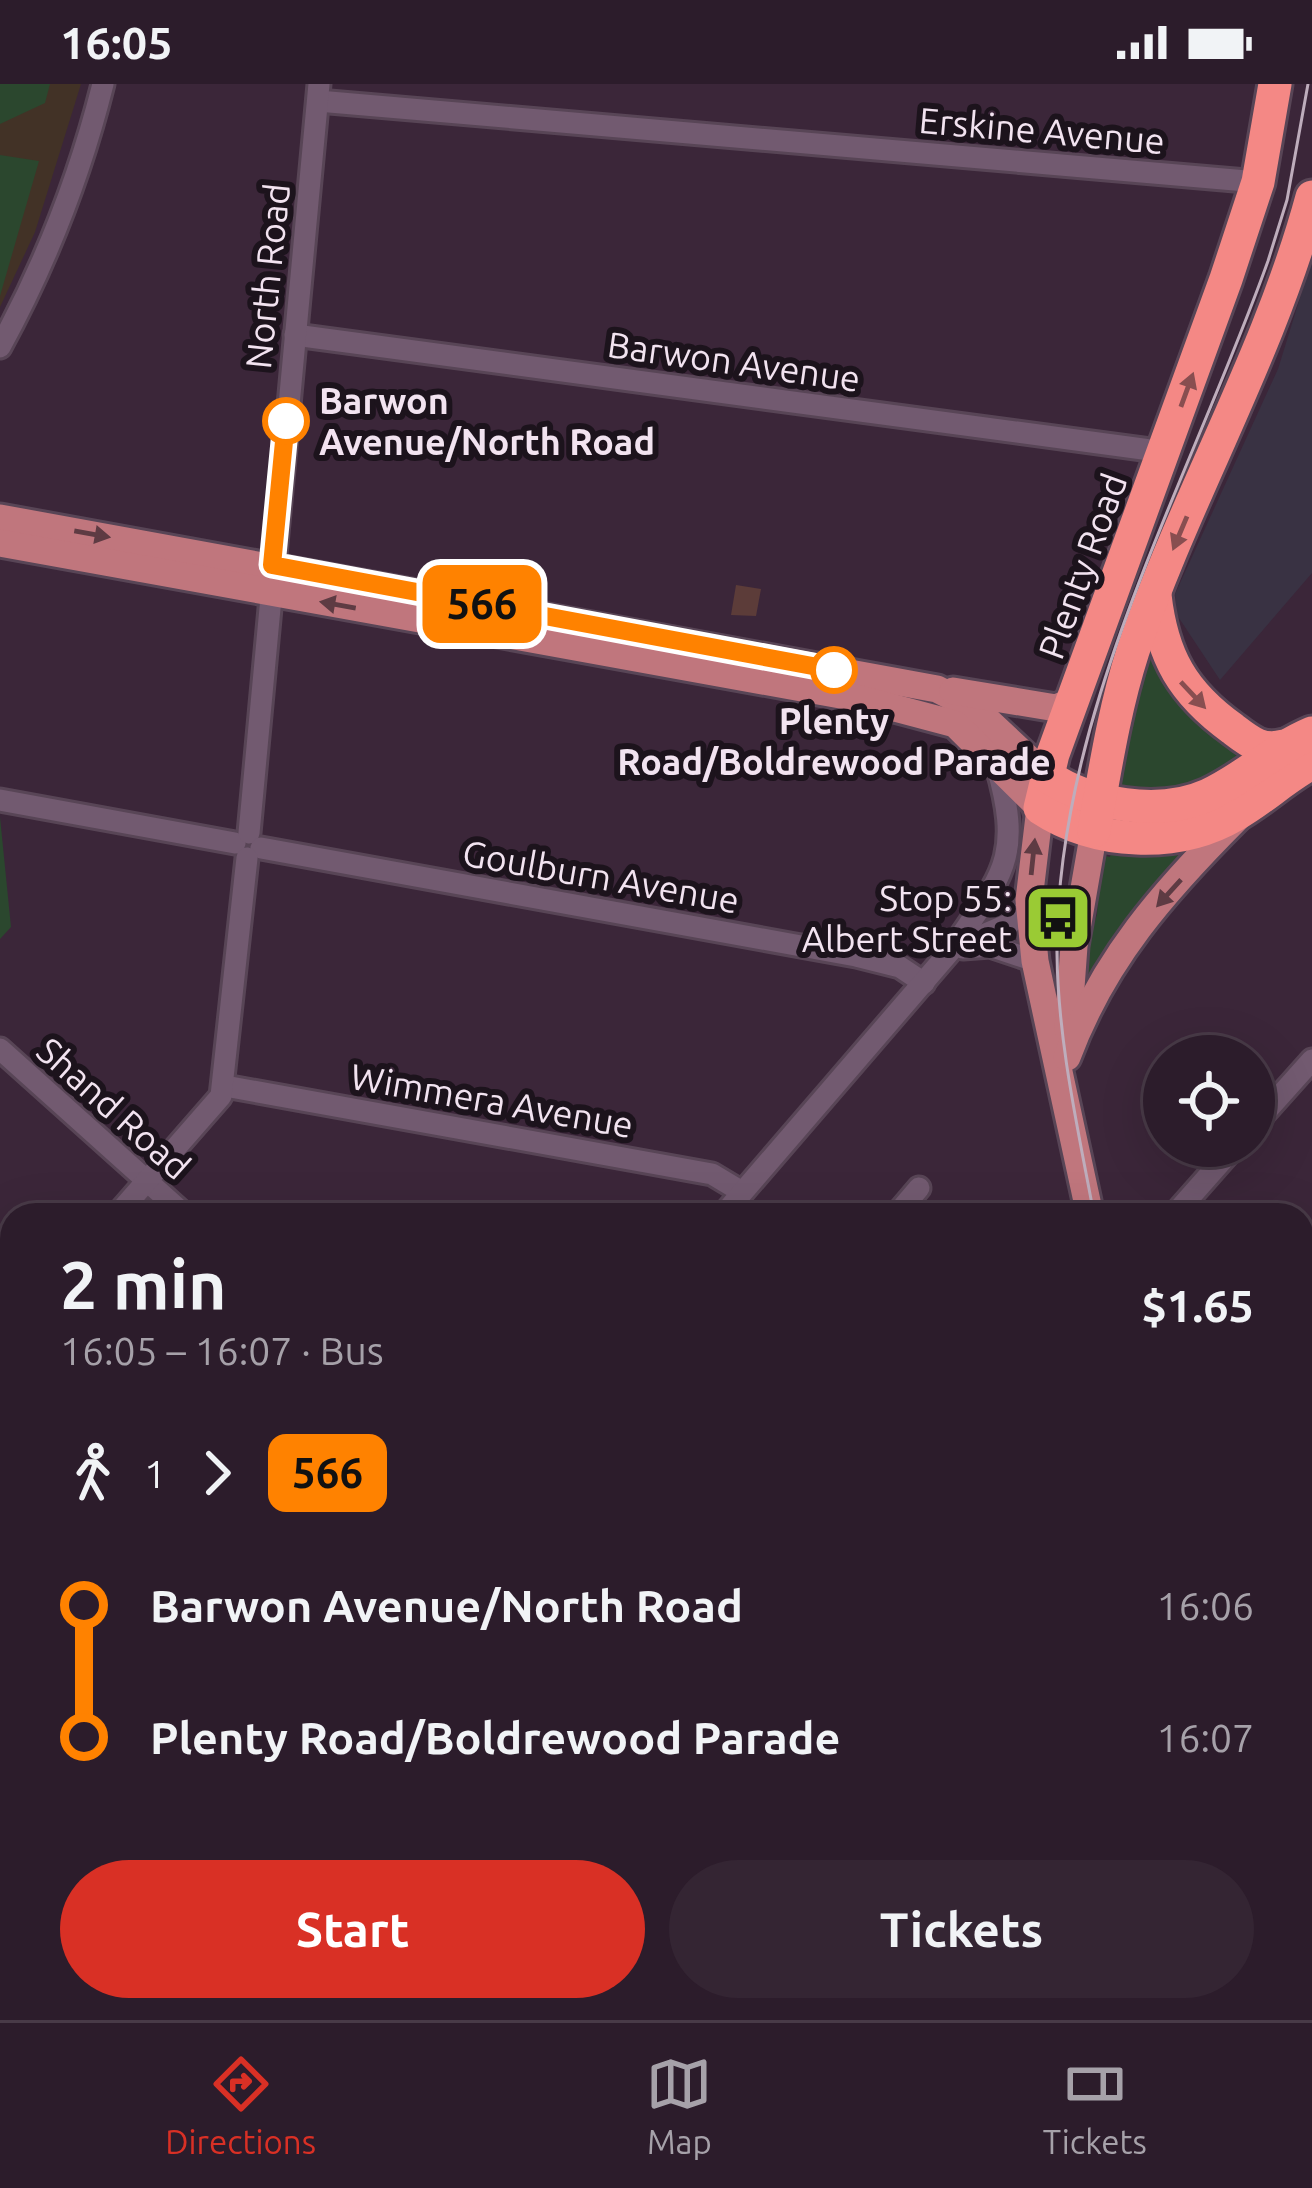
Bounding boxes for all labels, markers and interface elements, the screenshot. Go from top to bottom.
text: 16:05 [60,17,173,68]
street label: Erskine Avenue [918,99,1166,161]
street label: North Road [237,181,297,371]
street label: Barwon Avenue [605,323,863,399]
one-way arrow [1179,372,1197,408]
place label: Barwon Avenue/North Road [319,380,655,462]
marker: Barwon Avenue/North Road [264,399,308,443]
street label: Plenty Road [1030,468,1134,664]
one-way arrow [1170,516,1189,552]
one-way arrow [74,524,111,543]
line badge: 566 [413,565,551,643]
text: 566 [446,580,518,627]
one-way arrow [319,595,356,614]
marker: Plenty Road/Boldrewood Parade [812,648,856,692]
one-way arrow [1179,680,1206,709]
place label: Plenty Road/Boldrewood Parade [617,700,1051,782]
street label: Goulburn Avenue [459,831,743,921]
one-way arrow [1024,838,1043,875]
place label: Stop 55: Albert Street [802,877,1012,959]
one-way arrow [1156,878,1183,907]
bus stop icon: Stop 55: Albert Street [1023,883,1093,953]
street label: Shand Road [29,1029,199,1187]
map controls [1143,1035,1275,1167]
button: locate [1143,1035,1275,1167]
street label: Wimmera Avenue [347,1055,637,1145]
text: 2 min [60,1247,227,1321]
text: $1.65 [1141,1280,1254,1331]
text: 16:05 – 16:07 · Bus [60,1329,384,1372]
icon: walk [60,1440,126,1506]
icon: forward [184,1440,250,1506]
text: 566 [292,1449,363,1496]
text: 1 [144,1452,166,1495]
text: Barwon Avenue/North Road [150,1580,743,1631]
text: 16:06 [1156,1584,1254,1627]
text: Plenty Road/Boldrewood Parade [150,1712,840,1763]
text: 16:07 [1156,1716,1254,1759]
button: Start [60,1860,645,1998]
button: Tickets [669,1860,1254,1998]
tab: Directions [165,2051,316,2160]
tab: Map [646,2051,712,2160]
tab: Tickets [1043,2051,1147,2160]

